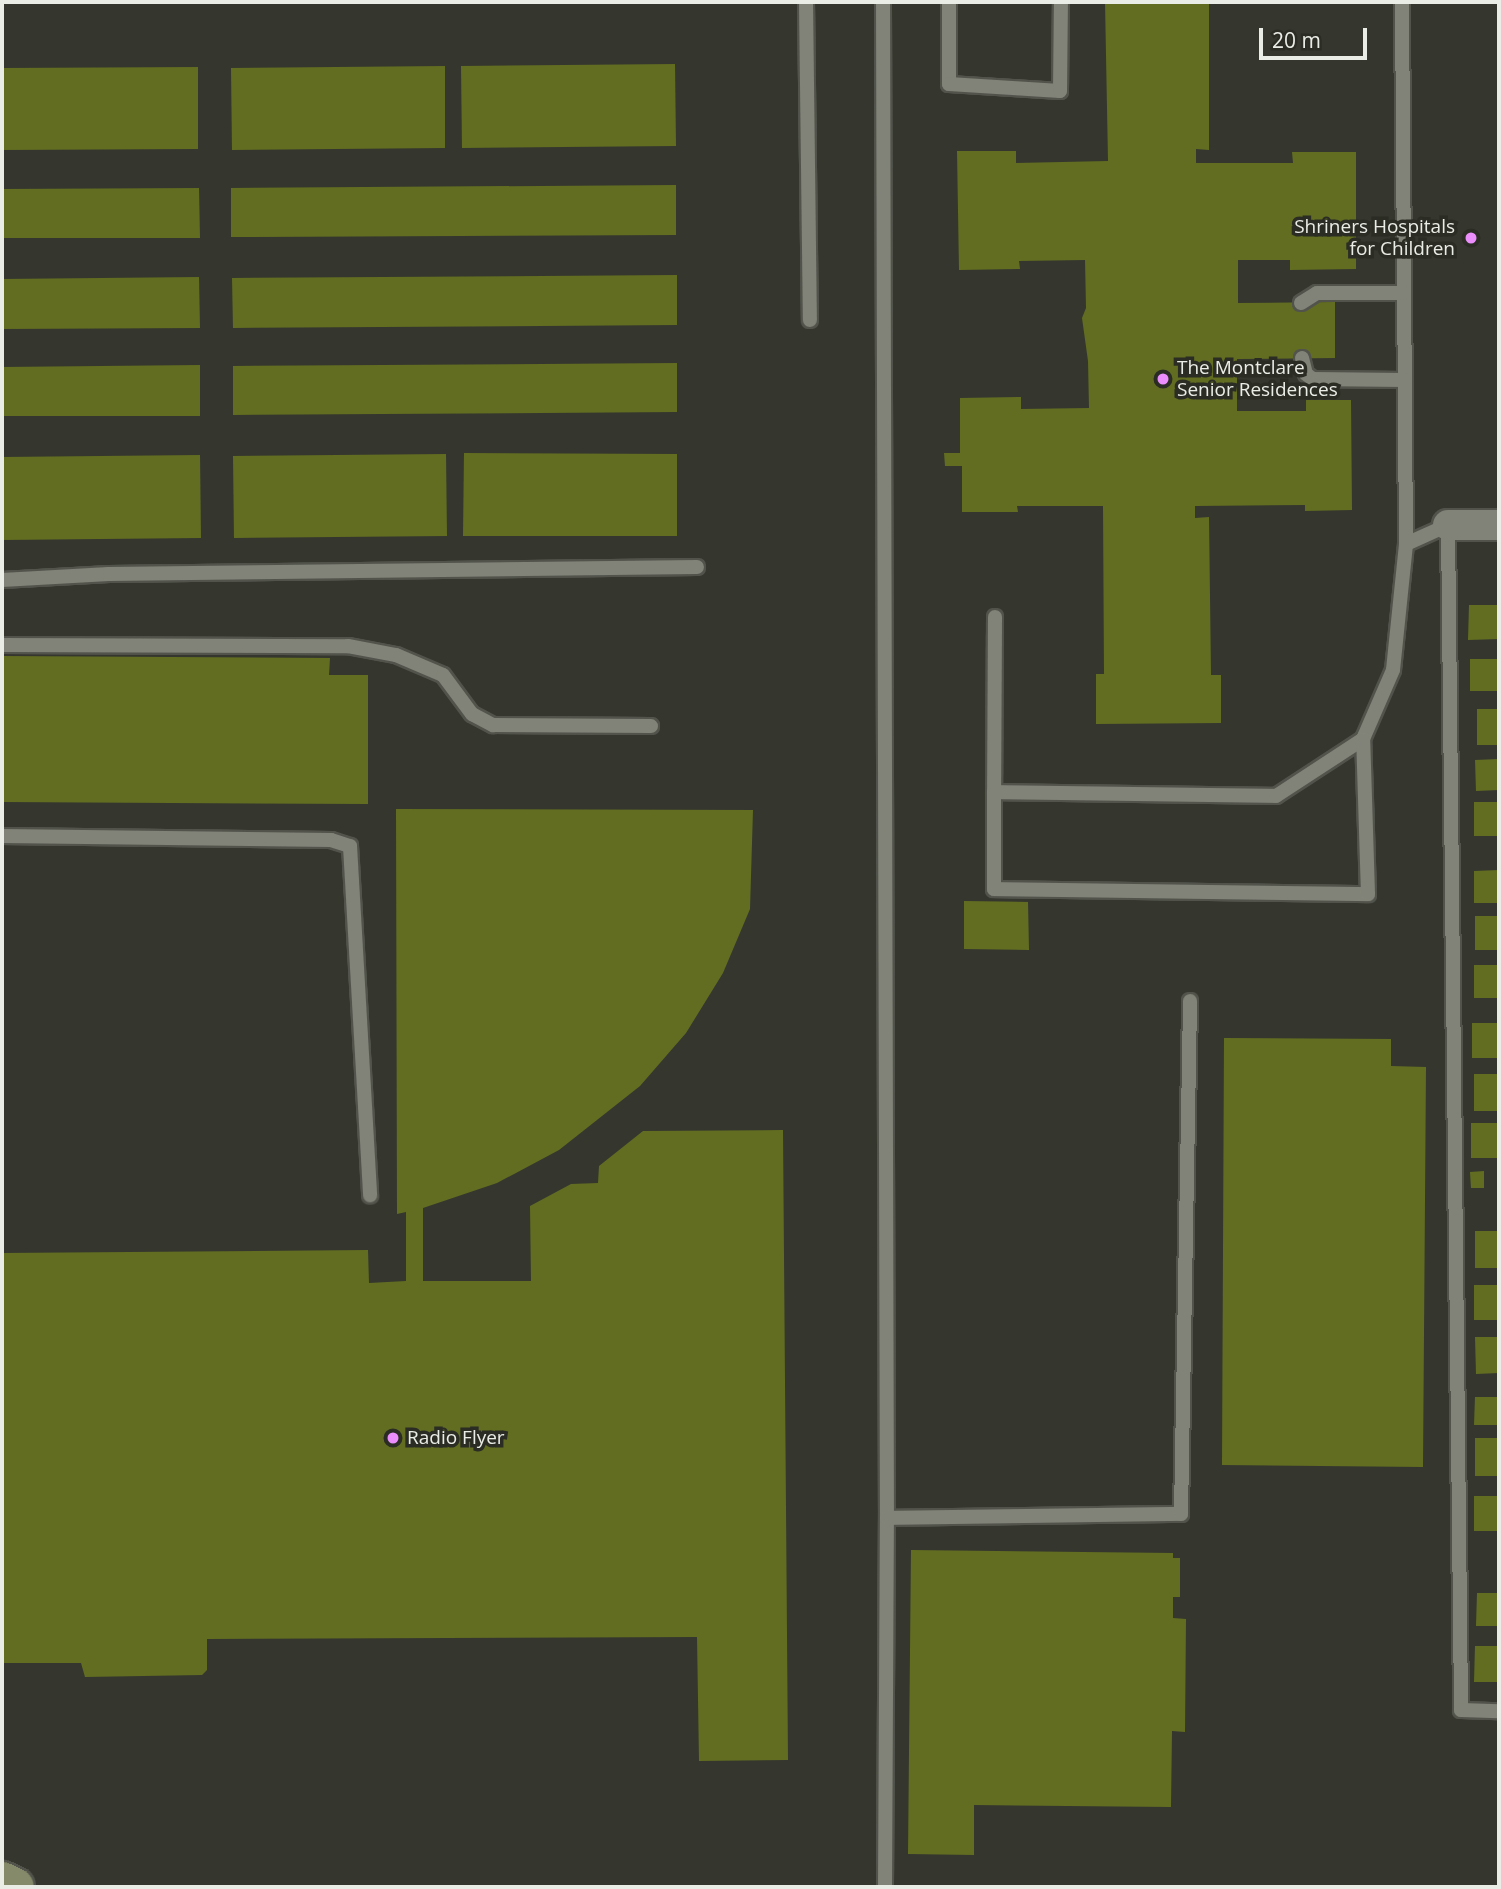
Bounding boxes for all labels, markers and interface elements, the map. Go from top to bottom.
scale bar [1263,14,1372,58]
text: 20 m [1272,26,1321,54]
place label: Shriners Hospitals for Children [1294,216,1455,260]
marker: Shriners Hospitals for Children [1461,228,1481,248]
place label: The Montclare Senior Residences [1177,357,1338,401]
marker: The Montclare Senior Residences [1155,371,1171,387]
place label: Radio Flyer [407,1427,505,1449]
marker: Radio Flyer [385,1430,401,1446]

